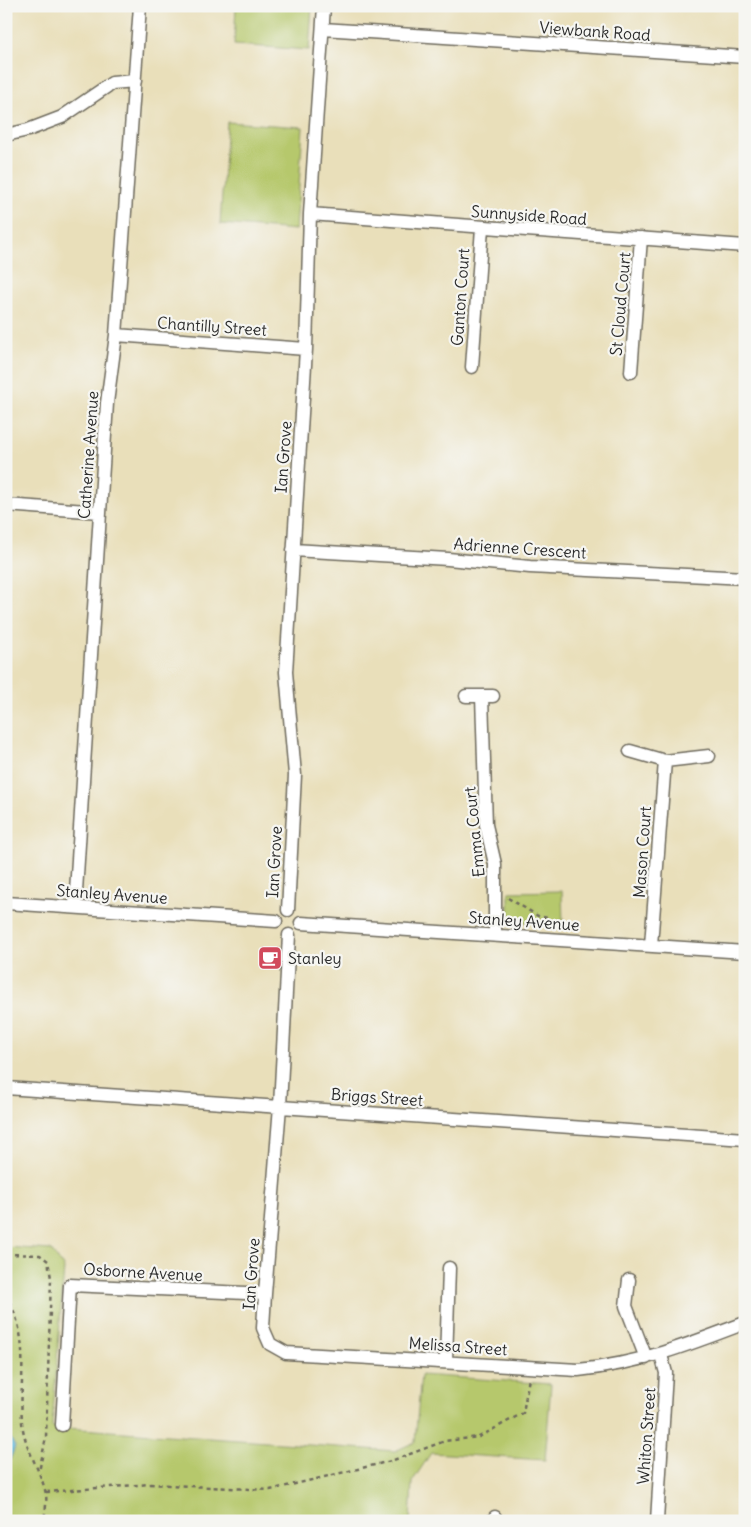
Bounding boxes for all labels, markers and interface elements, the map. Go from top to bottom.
street label: Viewbank Road [539,17,651,45]
street label: Sunnyside Road [470,201,588,229]
street label: Ganton Court [447,247,473,347]
street label: St Cloud Court [606,251,635,357]
street label: Chantilly Street [157,312,268,340]
street label: Catherine Avenue [74,390,102,520]
street label: Ian Grove [271,420,295,494]
street label: Adrienne Crescent [453,533,588,563]
street label: Emma Court [459,785,489,878]
street label: Mason Court [629,805,655,899]
street label: Ian Grove [262,825,286,899]
street label: Stanley Avenue [56,880,168,908]
street label: Stanley Avenue [468,907,580,935]
cafe icon: Stanley [257,945,283,971]
place label: Stanley [288,948,342,968]
street label: Briggs Street [330,1084,424,1110]
street label: Ian Grove [239,1237,263,1311]
street label: Osborne Avenue [83,1259,203,1285]
street label: Melissa Street [408,1333,509,1359]
street label: Whiton Street [633,1386,659,1485]

